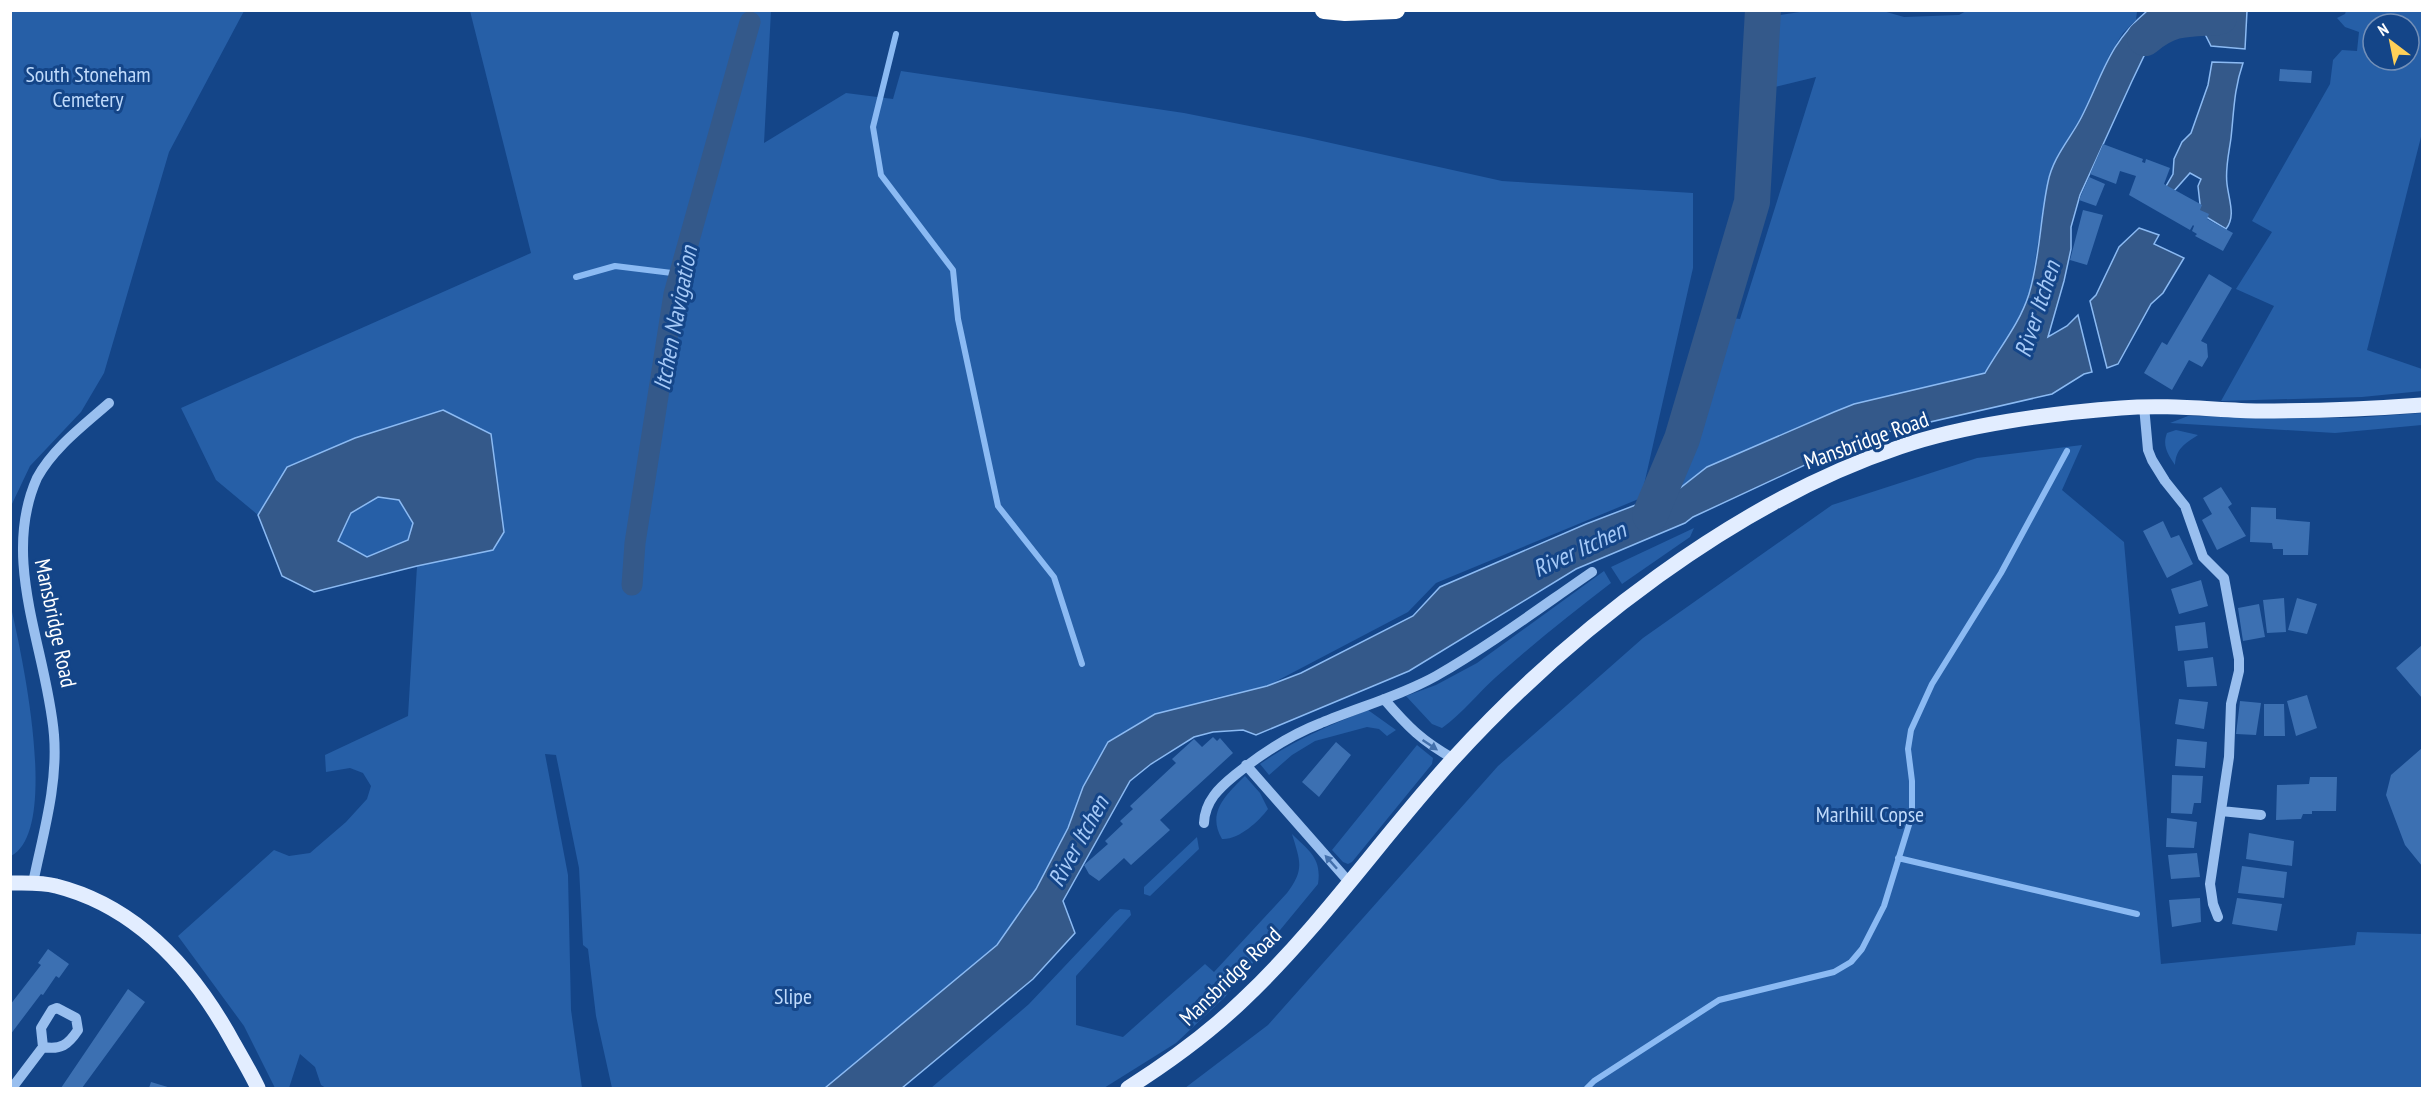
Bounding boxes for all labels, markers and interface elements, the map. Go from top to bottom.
north arrow [2361,12,2421,72]
text: N [2374,19,2392,40]
park label: South Stoneham Cemetery [25,60,151,113]
water label: Itchen Navigation [646,242,704,393]
water label: River Itchen [2007,256,2068,361]
street label: Mansbridge Road [1800,405,1932,475]
water label: River Itchen [1528,513,1632,584]
street label: Mansbridge Road [29,556,83,690]
one-way arrow [1422,739,1439,750]
water label: River Itchen [1040,789,1116,892]
park label: Marlhill Copse [1816,800,1924,828]
one-way arrow [1324,854,1338,869]
street label: Mansbridge Road [1173,921,1287,1031]
park label: Slipe [774,982,812,1010]

